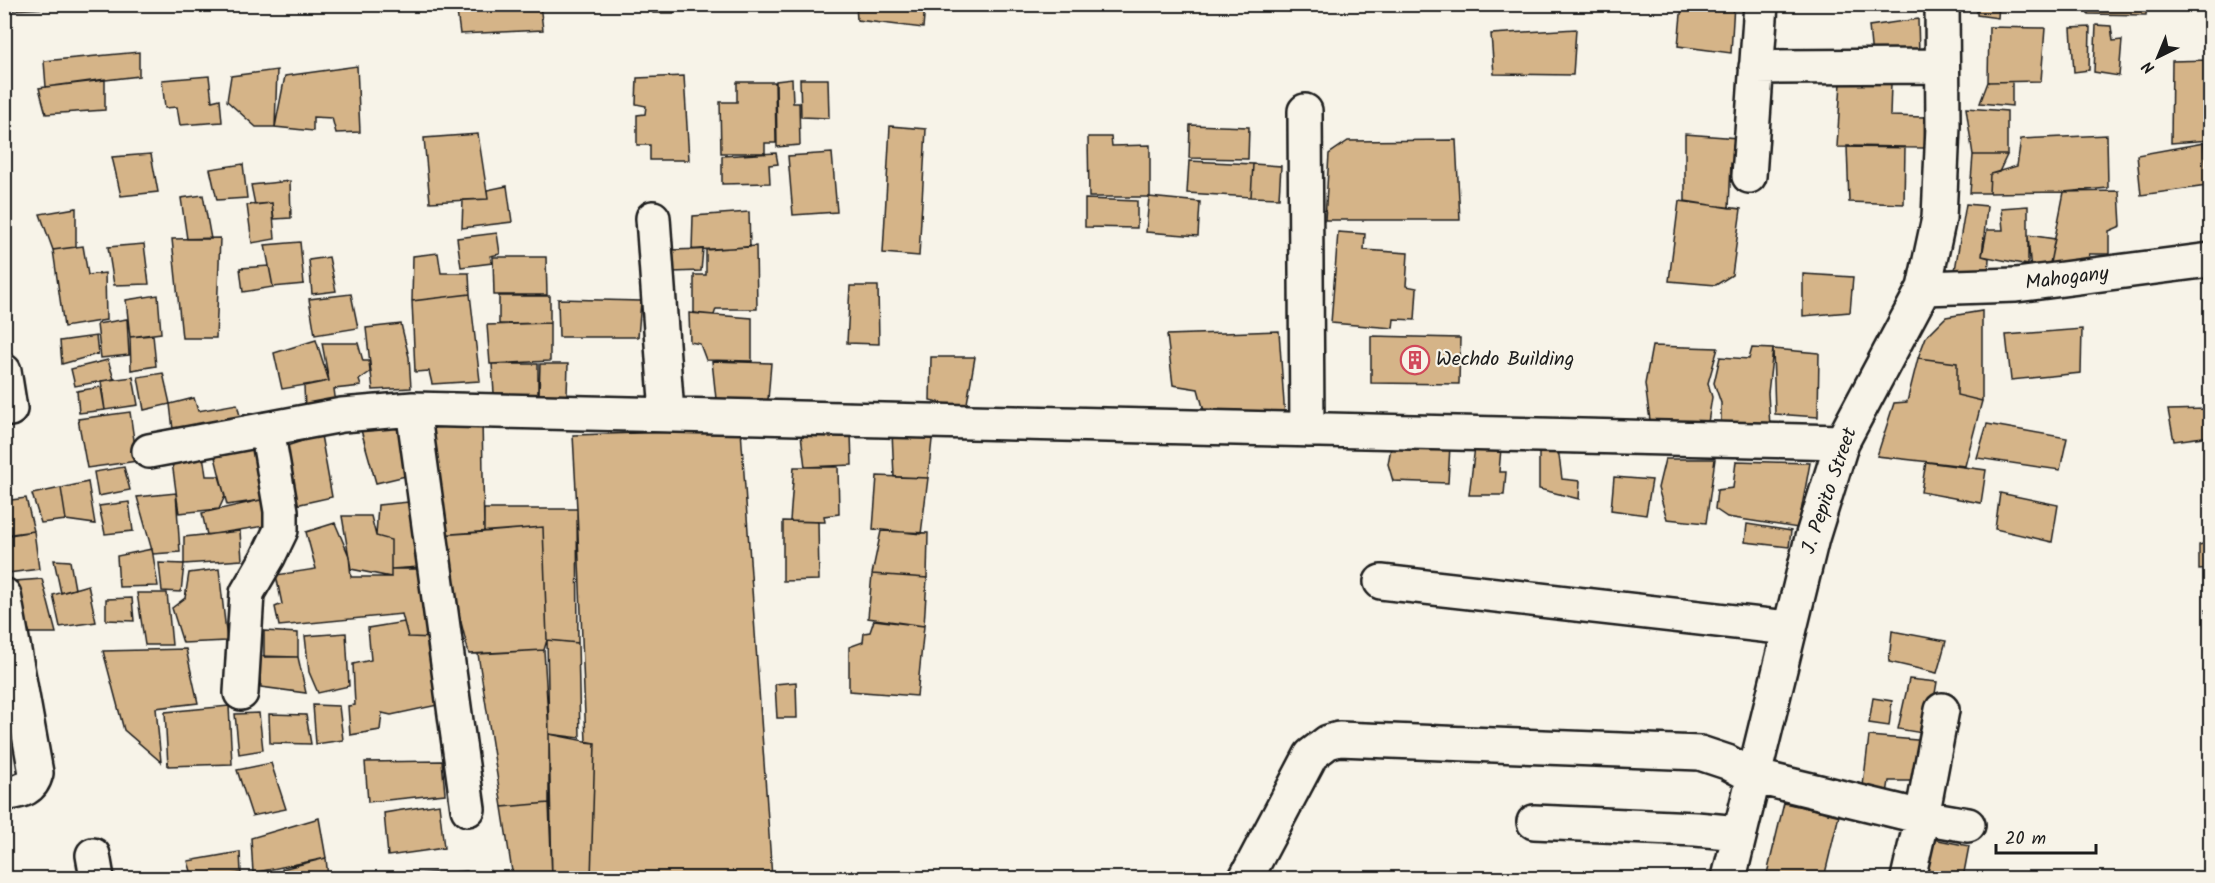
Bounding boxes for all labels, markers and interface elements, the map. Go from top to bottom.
north arrow [2128,27,2188,87]
text: N [2137,54,2161,79]
street label: Mahogany [2023,258,2111,300]
building icon: Wechdo Building [1399,344,1431,376]
place label: Wechdo Building [1436,344,1574,376]
street label: J. Pepito Street [1793,423,1867,559]
scale bar [1996,817,2096,855]
text: 20 m [2005,825,2046,854]

